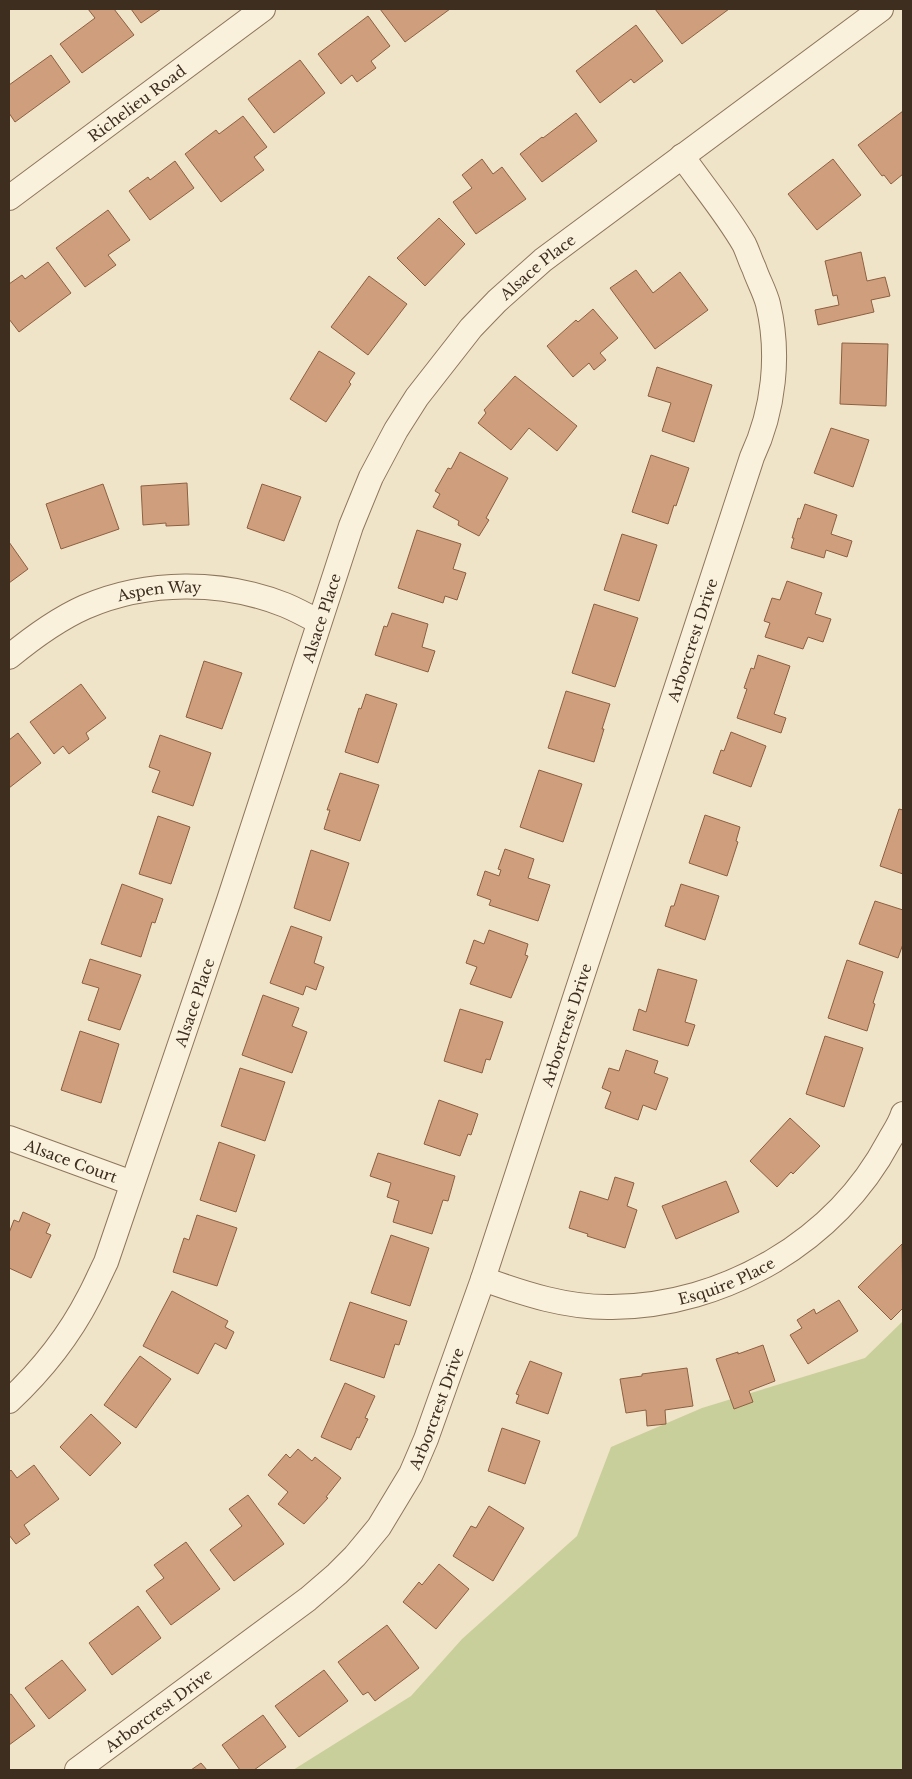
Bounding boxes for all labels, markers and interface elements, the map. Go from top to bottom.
street label: Richelieu Road [84,61,189,146]
street label: Alsace Place [495,230,579,304]
street label: Alsace Place [297,571,345,666]
street label: Arborcrest Drive [663,576,721,705]
street label: Aspen Way [114,577,202,605]
street label: Alsace Place [170,955,218,1050]
street label: Arborcrest Drive [537,961,595,1090]
street label: Alsace Court [21,1135,120,1186]
street label: Esquire Place [676,1253,778,1308]
street label: Arborcrest Drive [404,1345,467,1473]
street label: Arborcrest Drive [100,1664,216,1756]

